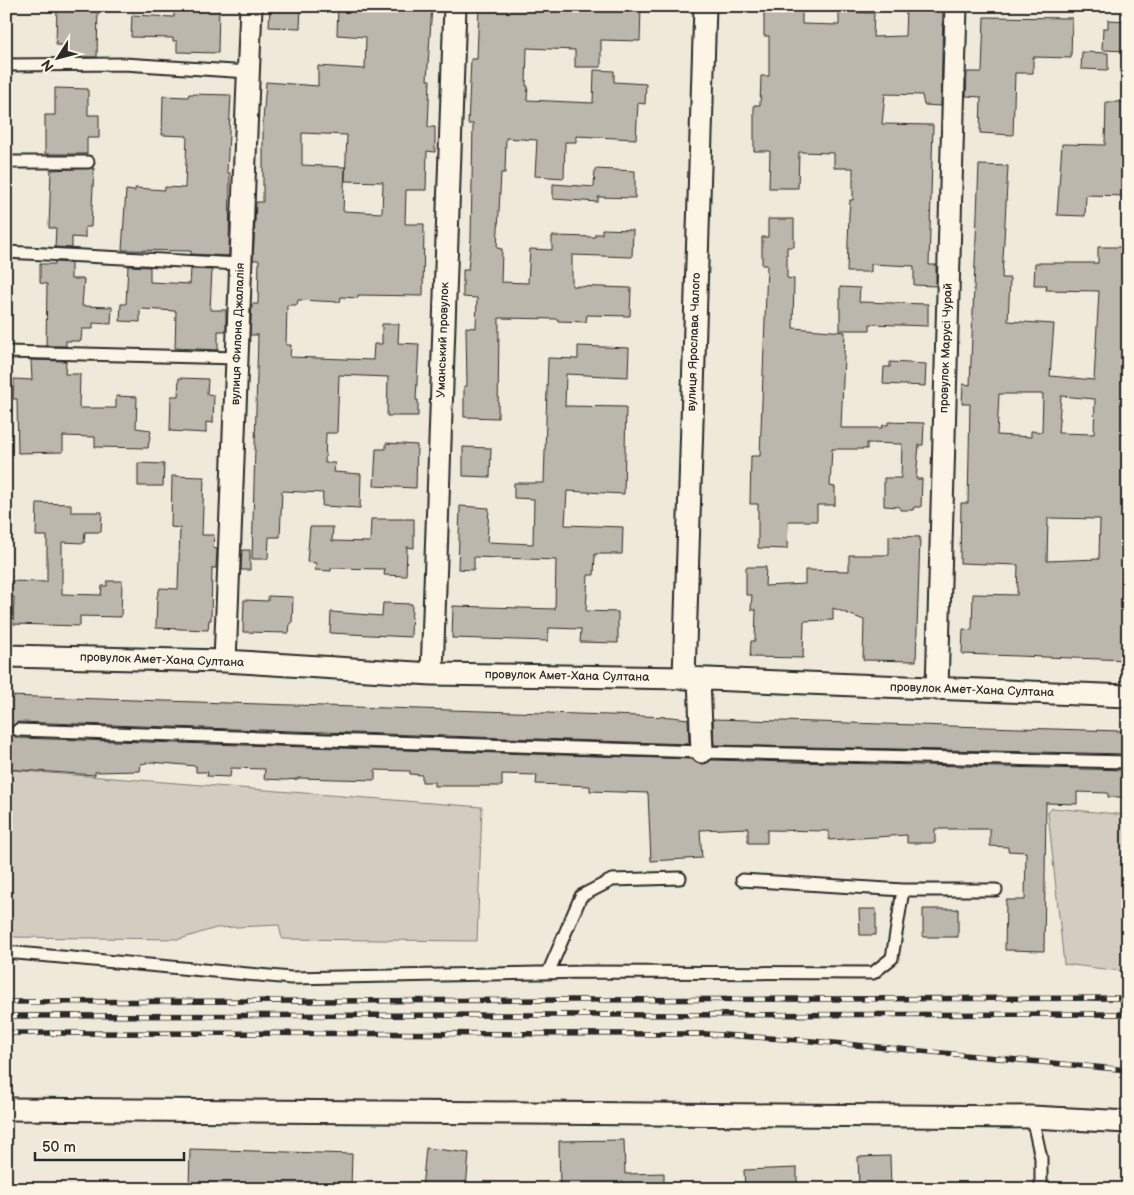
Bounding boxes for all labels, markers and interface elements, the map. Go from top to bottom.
north arrow [32,32,82,82]
text: N [38,56,58,75]
street label: вулиця Филона Джалалія [228,262,248,405]
street label: вулиця Ярослава Чалого [684,272,704,412]
street label: Уманський провулок [433,281,453,398]
street label: провулок Марусі Чурай [936,283,956,413]
street label: провулок Амет-Хана Султана [79,650,245,670]
street label: провулок Амет-Хана Султана [485,667,649,685]
street label: провулок Амет-Хана Султана [889,680,1055,700]
scale bar [35,1130,184,1162]
text: 50 m [42,1138,76,1157]

